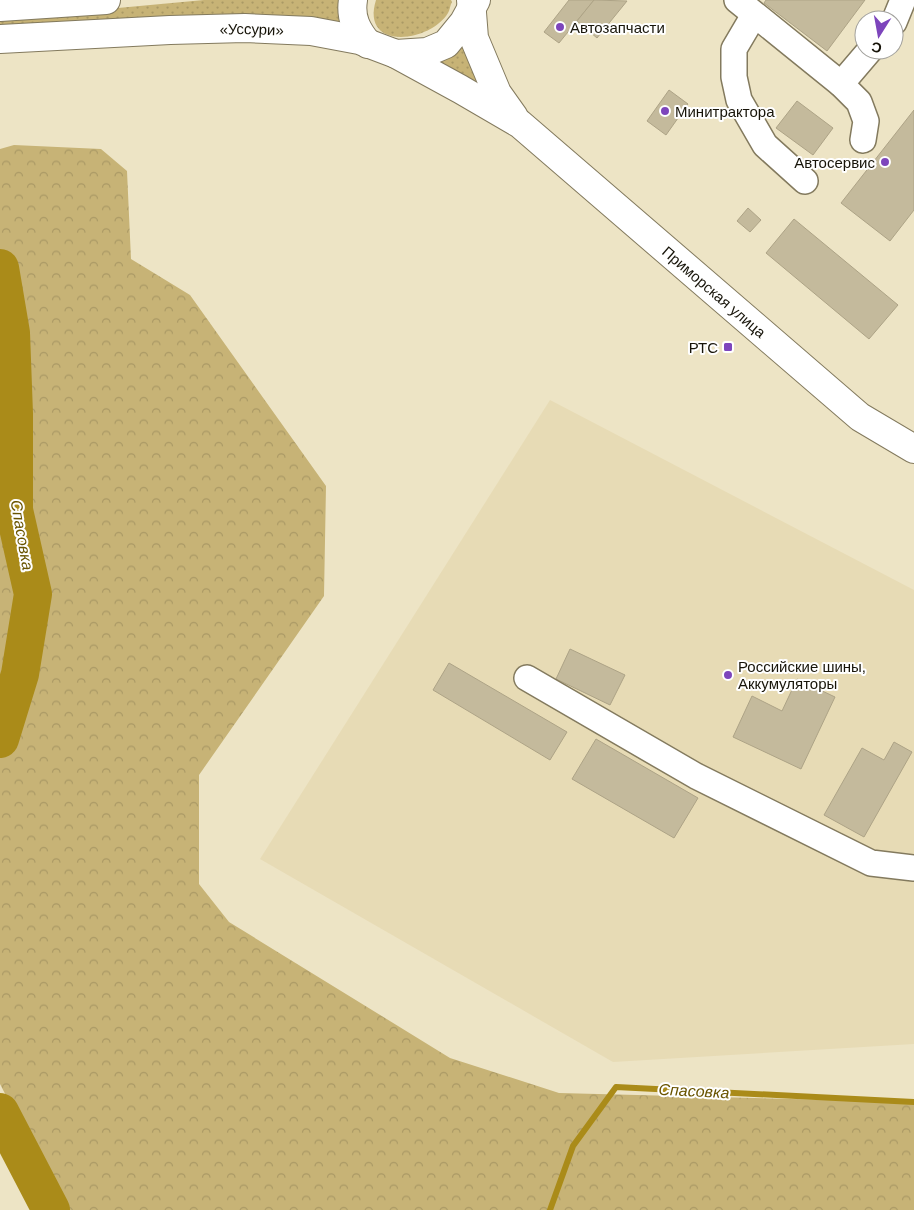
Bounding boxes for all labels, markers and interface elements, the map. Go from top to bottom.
north arrow [854,10,904,60]
street label: «Уссури» [219,19,284,38]
place label: Автозапчасти [570,19,665,36]
marker: Автозапчасти [554,21,566,33]
text: С [870,39,883,57]
place label: Минитрактора [675,103,775,120]
marker: Минитрактора [659,105,671,117]
place label: Автосервис [794,154,875,171]
marker: Автосервис [879,156,891,168]
street label: Приморская улица [659,242,770,341]
place label: РТС [689,339,718,356]
marker: РТС [722,341,734,353]
water label: Спасовка [7,499,37,572]
place label: Российские шины, Аккумуляторы [738,658,866,692]
marker: Российские шины, Аккумуляторы [722,669,734,681]
water label: Спасовка [658,1081,730,1101]

